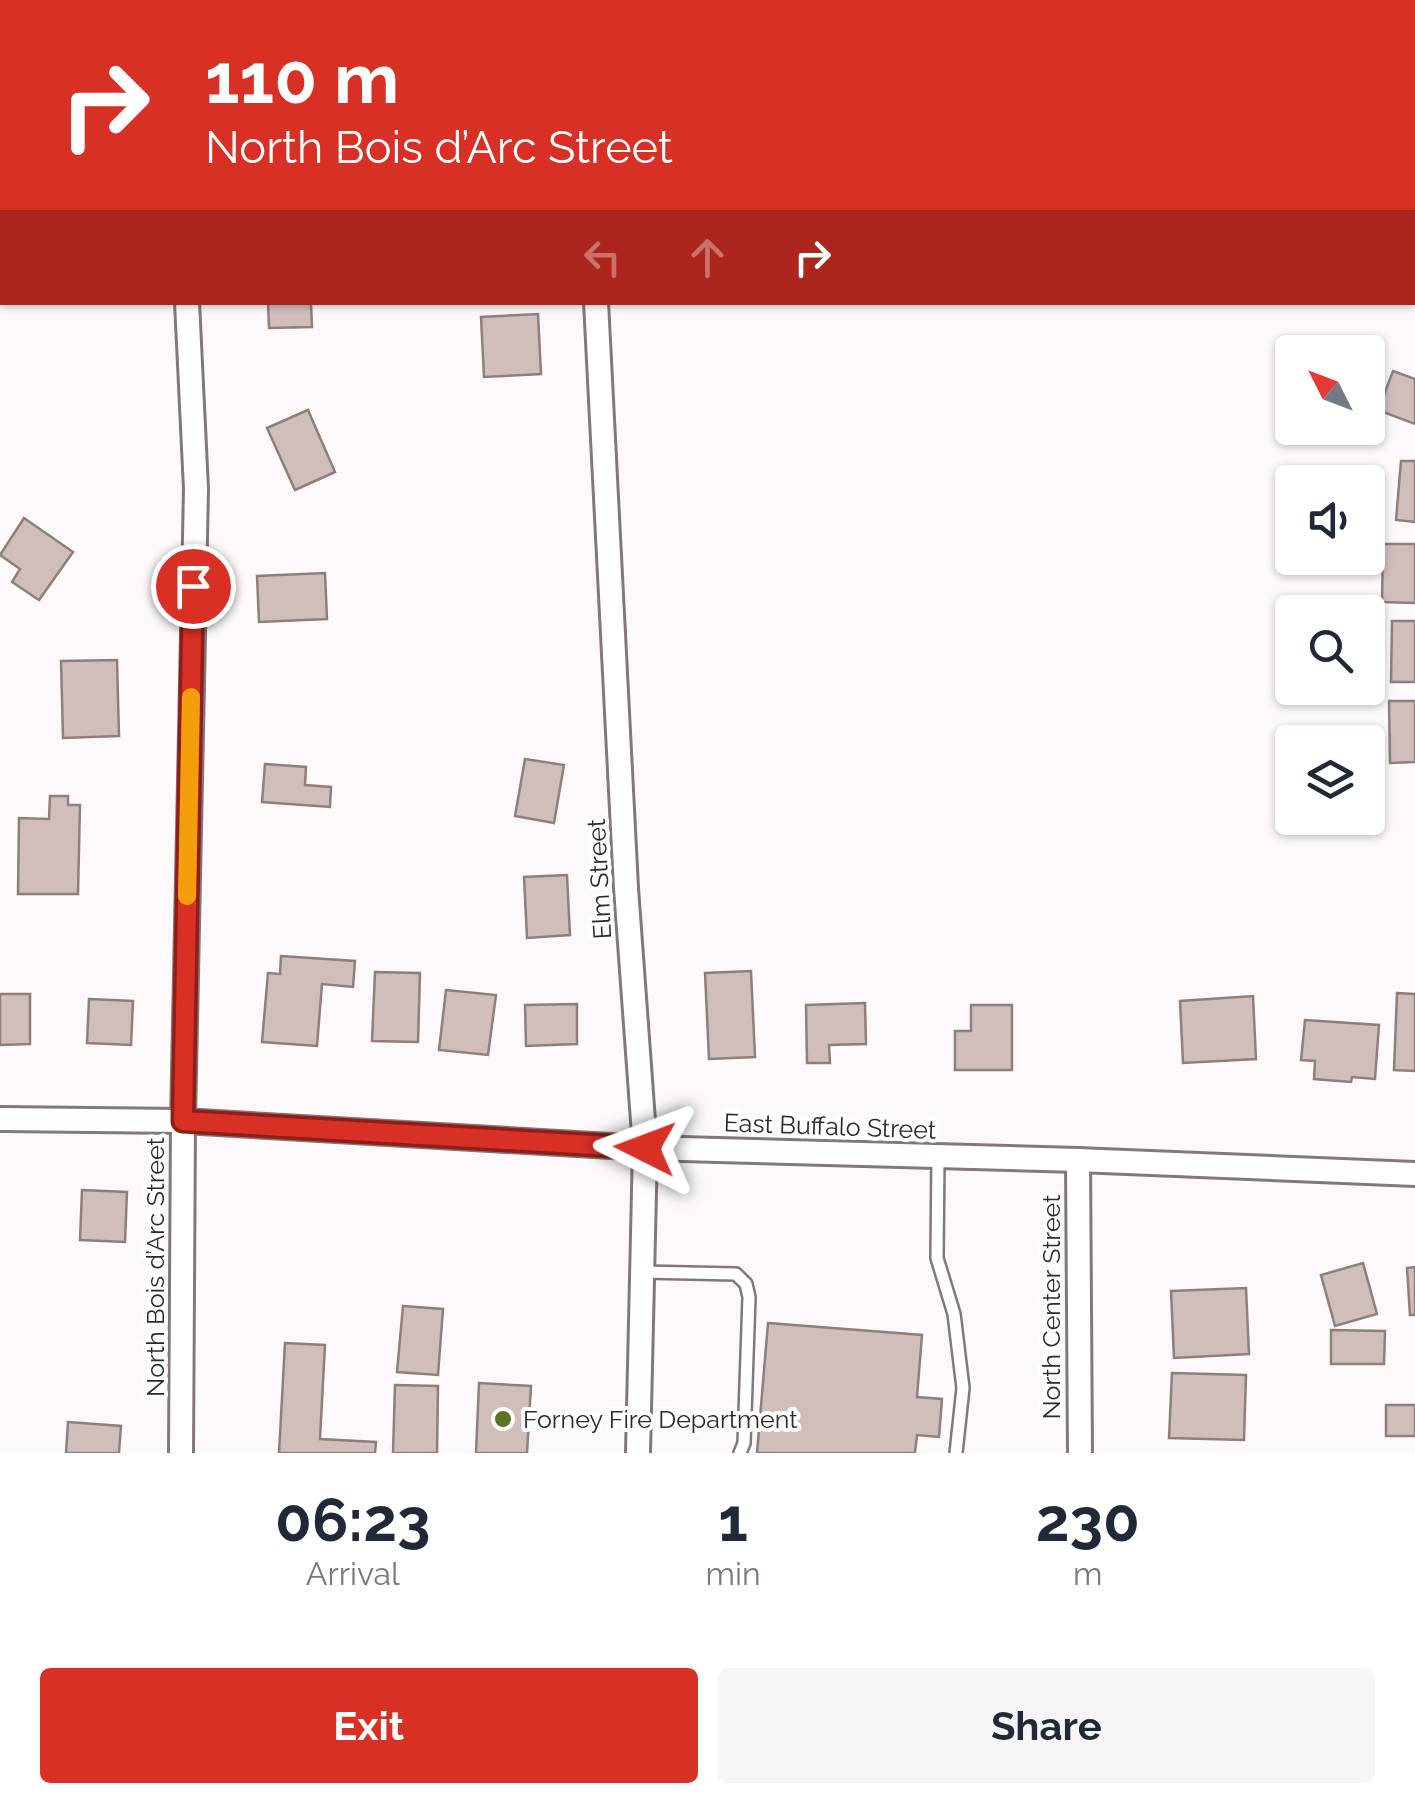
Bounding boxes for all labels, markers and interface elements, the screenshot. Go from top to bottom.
text: 110 m [205,37,399,119]
icon: right [40,40,170,170]
text: North Bois d’Arc Street [205,121,673,174]
icon: left [575,230,630,285]
icon: ahead [680,230,735,285]
icon: right [785,230,840,285]
north arrow [1275,335,1385,445]
map controls [1275,335,1385,835]
button: sound [1275,465,1385,575]
pin [151,544,236,629]
icon: arrive [166,559,221,614]
button: search [1275,595,1385,705]
button: layers [1275,725,1385,835]
street label: Elm Street [581,817,617,940]
position arrow [593,1096,697,1200]
street label: East Buffalo Street [723,1107,937,1145]
street label: North Bois d’Arc Street [140,1136,170,1397]
street label: North Center Street [1036,1194,1066,1420]
place label: Forney Fire Department [523,1404,798,1434]
marker: Forney Fire Department [492,1408,514,1430]
text: 06:23 [275,1485,431,1555]
text: 1 [718,1485,748,1555]
text: 230 [1036,1485,1140,1555]
text: Arrival [306,1555,400,1592]
text: min [706,1555,761,1592]
text: m [1073,1555,1103,1592]
button: Exit [40,1668,698,1783]
button: Share [718,1668,1375,1783]

